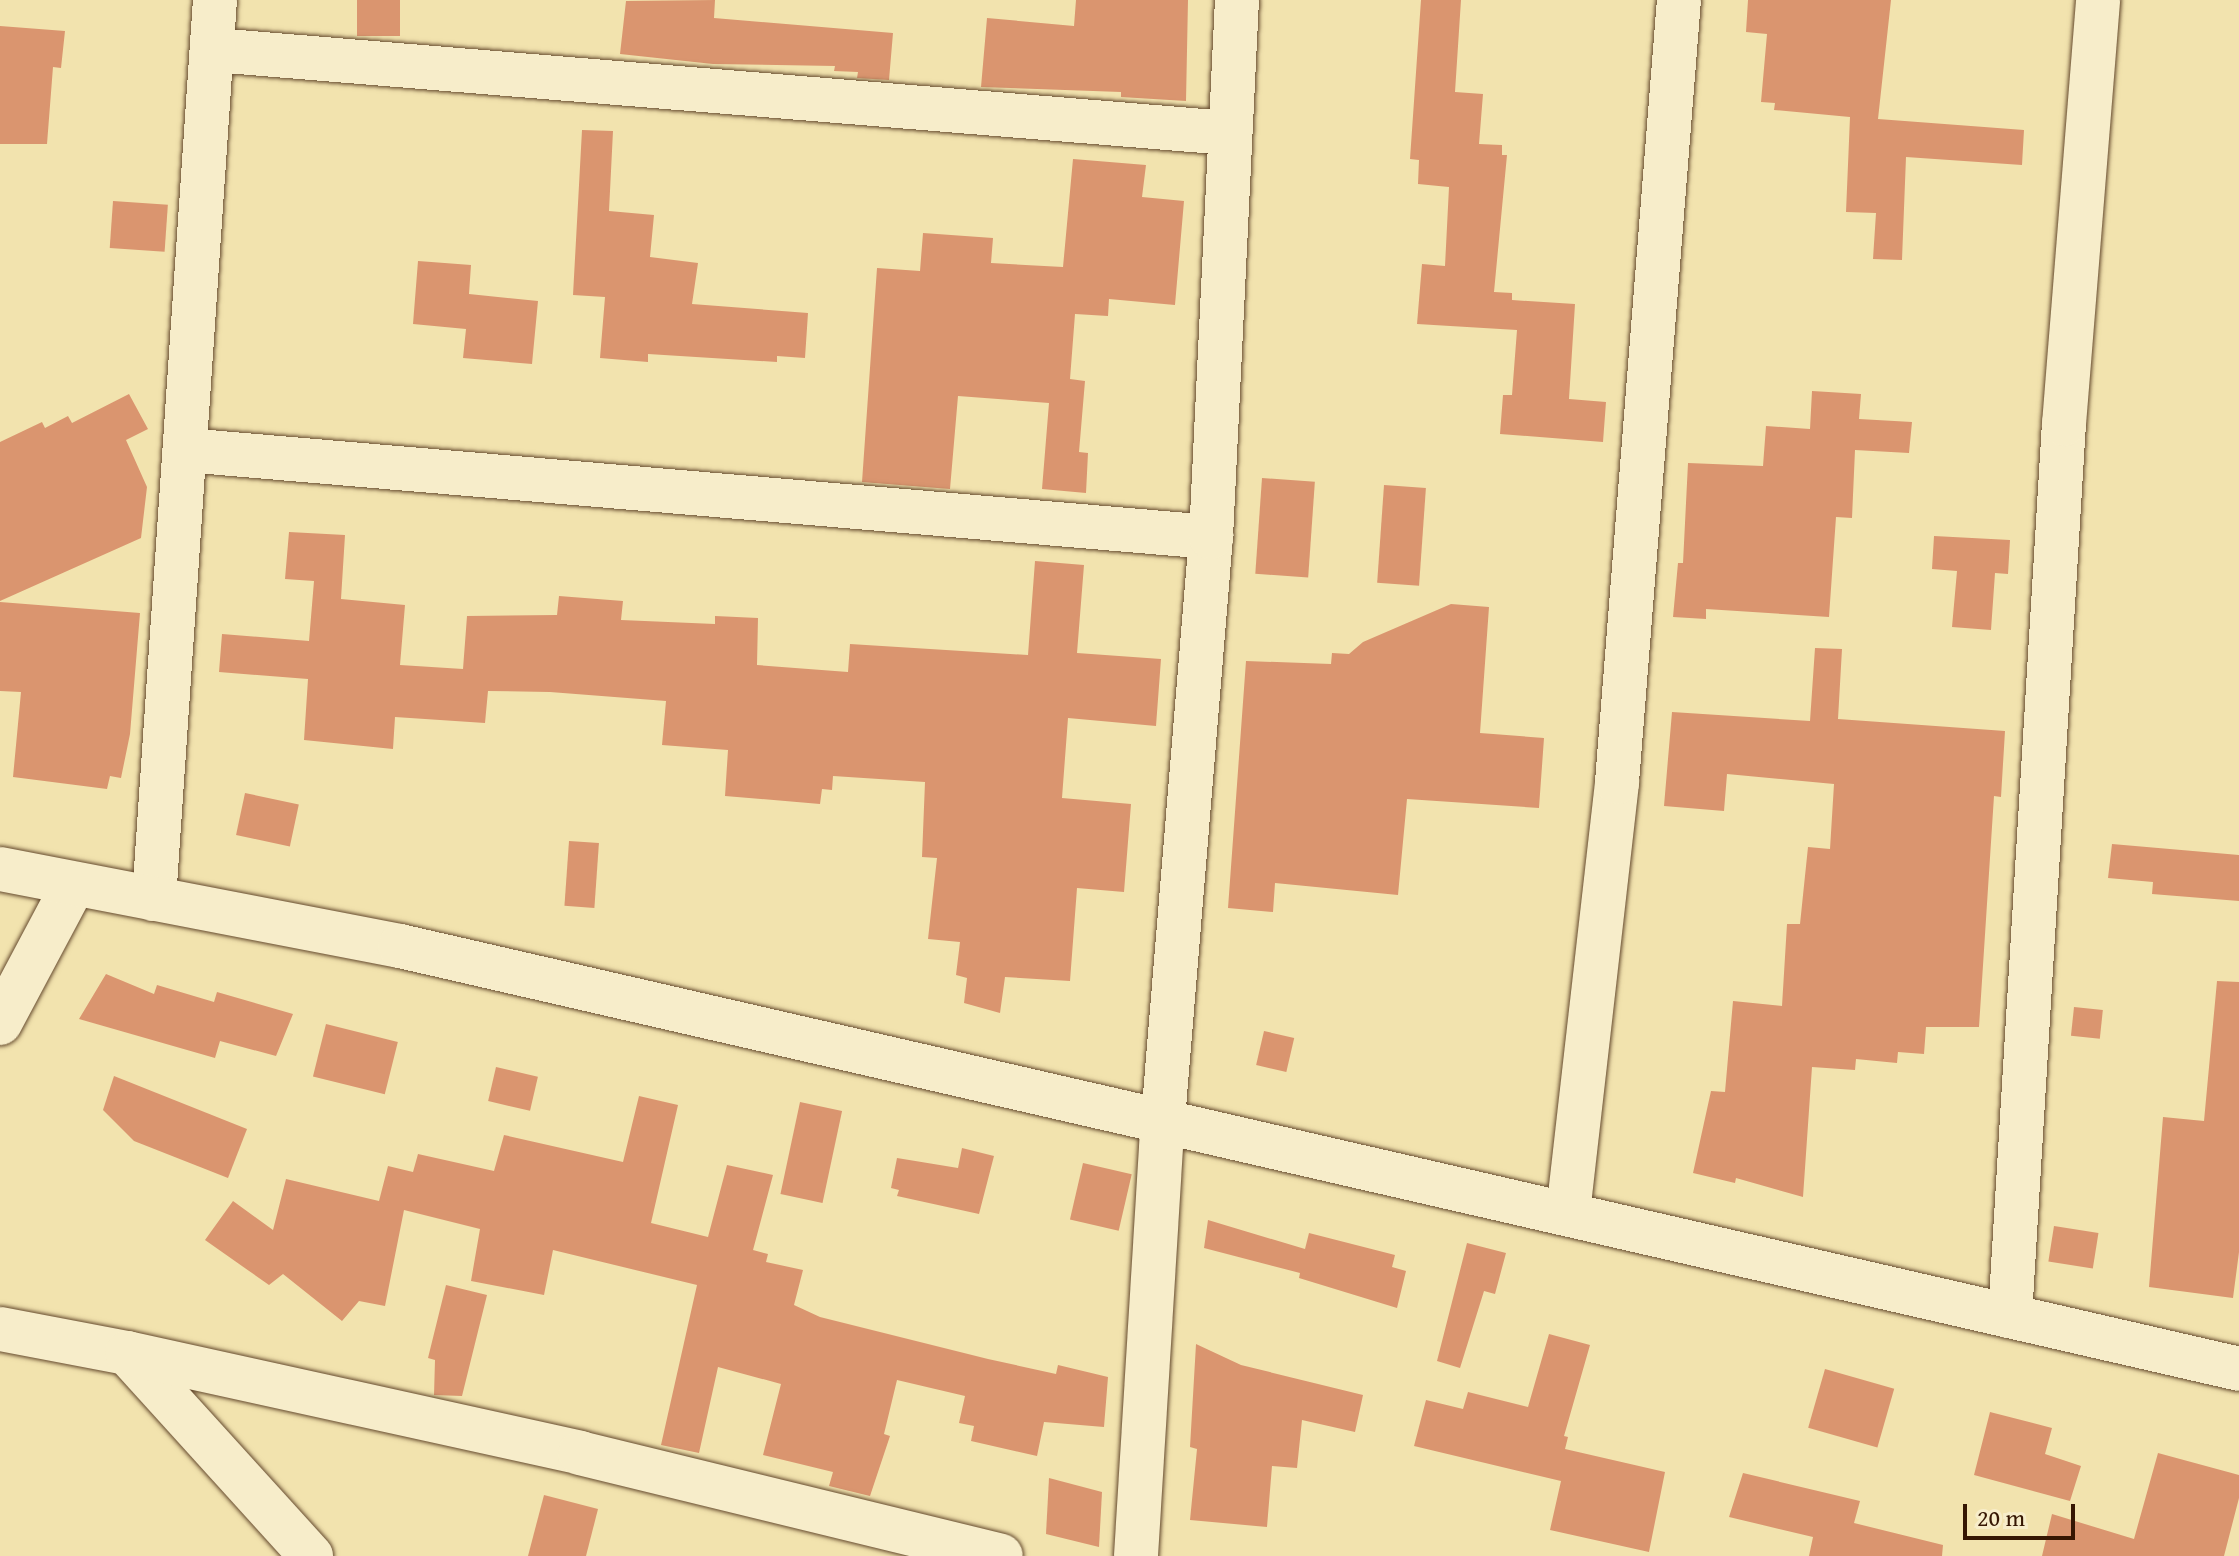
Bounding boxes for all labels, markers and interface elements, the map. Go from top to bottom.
scale bar [1967,1488,2079,1538]
text: 20 m [1977,1500,2025,1535]

